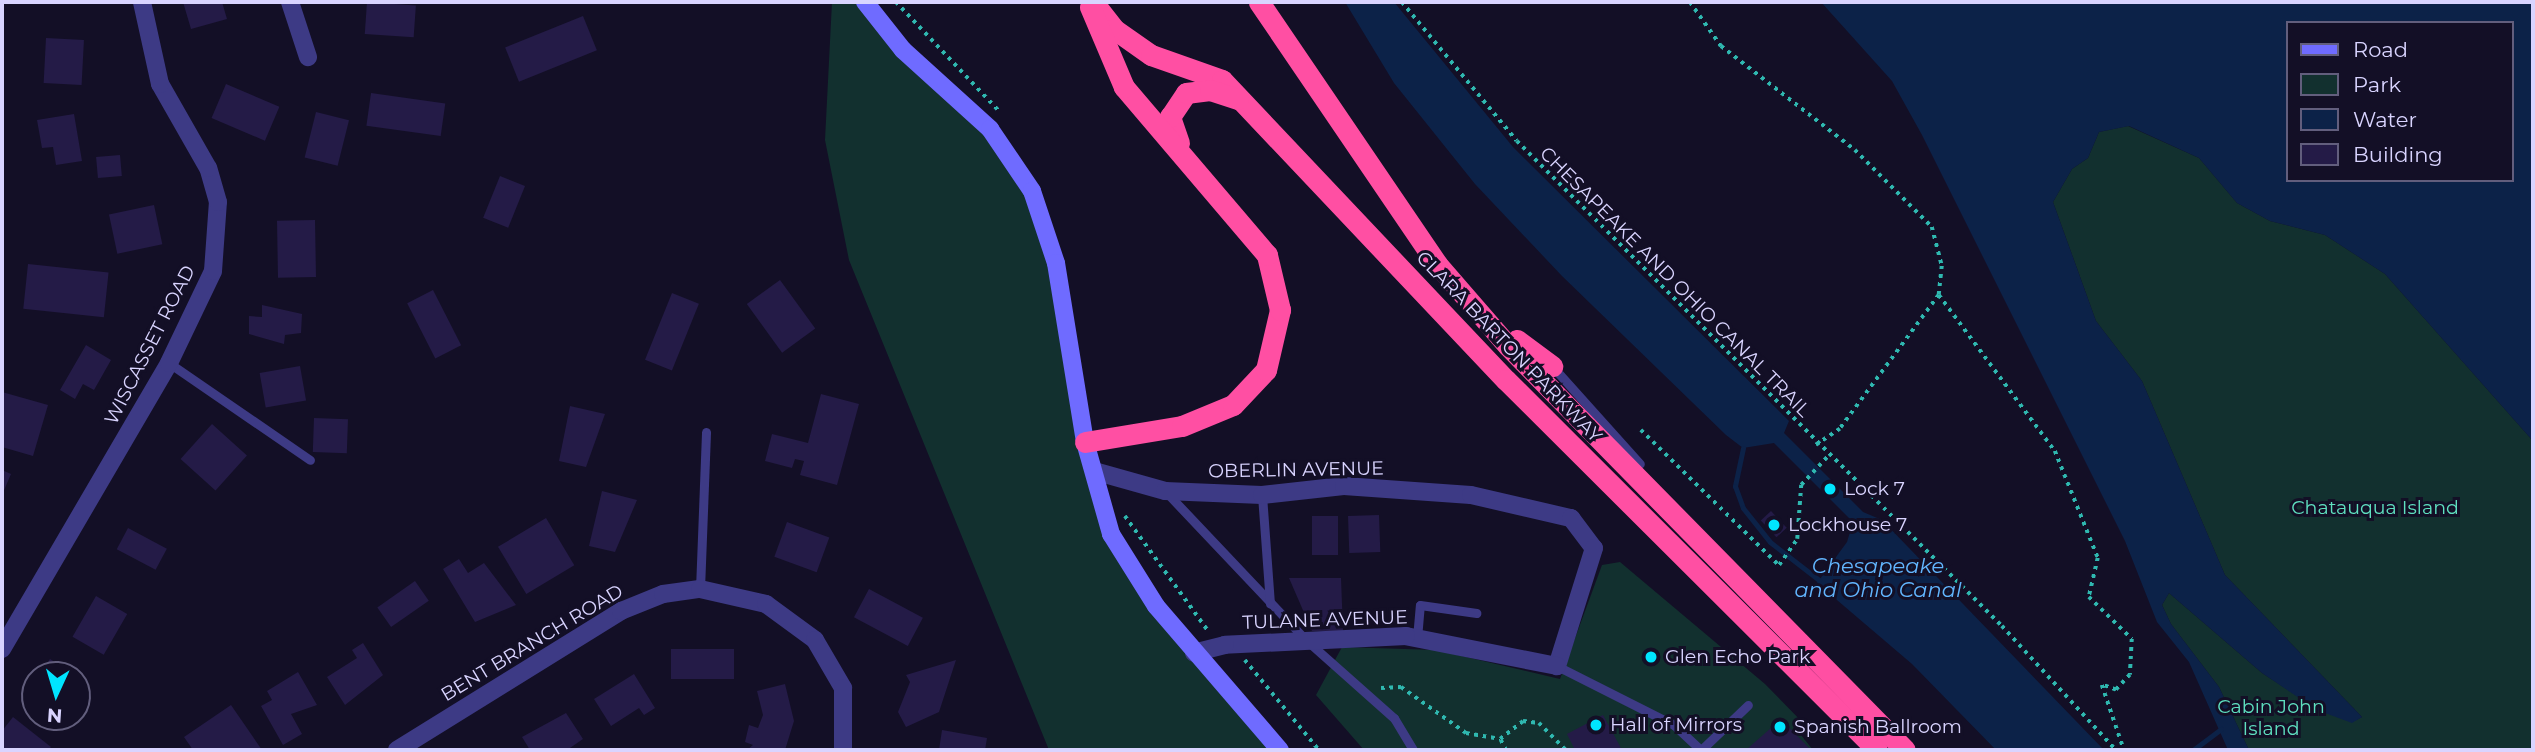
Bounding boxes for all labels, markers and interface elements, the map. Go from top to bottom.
legend [2286,21,2514,182]
text: Road [2353,37,2408,62]
text: Park [2353,72,2401,97]
text: Water [2353,107,2417,132]
street label: CHESAPEAKE AND OHIO CANAL TRAIL [1535,142,1815,422]
text: Building [2353,142,2443,167]
street label: CLARA BARTON PARKWAY [1411,247,1607,447]
street label: WISCASSET ROAD [100,262,200,428]
street label: OBERLIN AVENUE [1208,457,1384,483]
place label: Lock 7 [1844,478,1905,500]
marker: Lock 7 [1822,481,1838,497]
park label: Chatauqua Island [2291,497,2459,519]
place label: Lockhouse 7 [1788,514,1907,536]
marker: Lockhouse 7 [1766,517,1782,533]
water label: Chesapeake and Ohio Canal [1794,553,1962,603]
street label: BENT BRANCH ROAD [437,580,627,706]
street label: TULANE AVENUE [1242,606,1408,634]
place label: Glen Echo Park [1665,646,1810,668]
marker: Glen Echo Park [1643,649,1659,665]
north arrow [21,661,91,731]
park label: Cabin John Island [2217,696,2325,740]
text: N [46,703,63,727]
place label: Hall of Mirrors [1610,714,1742,736]
place label: Spanish Ballroom [1794,716,1962,738]
marker: Hall of Mirrors [1588,717,1604,733]
marker: Spanish Ballroom [1772,719,1788,735]

